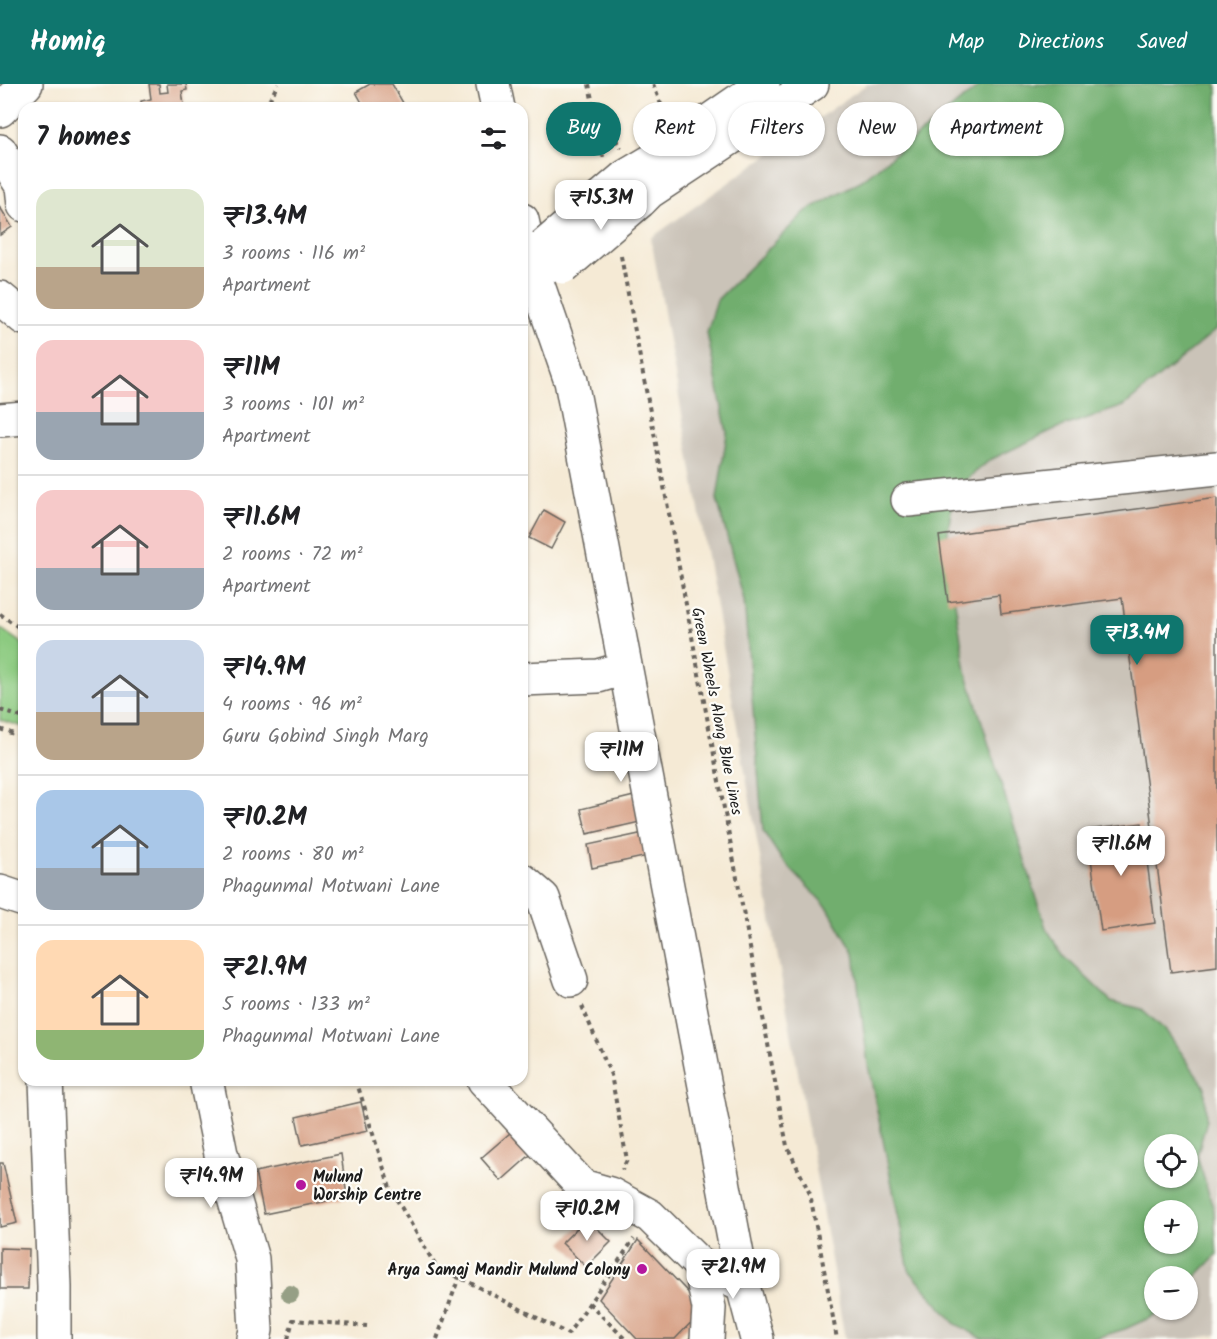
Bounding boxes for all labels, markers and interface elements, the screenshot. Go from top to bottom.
text: Homiq [30,20,106,65]
text: Map [948,26,984,59]
text: Directions [1017,26,1104,59]
text: Saved [1137,26,1187,59]
chip: Buy [546,102,621,156]
chip: Rent [633,102,716,156]
chip: Filters [728,102,825,156]
chip: New [837,102,917,156]
chip: Apartment [929,102,1064,156]
text: 7 homes [36,117,131,159]
icon: filters [477,122,510,155]
pin: ₹15.3M [552,180,650,231]
text: ₹15.3M [569,183,633,215]
text: ₹13.4M [222,196,307,238]
icon: home [84,213,156,285]
text: 3 rooms · 116 m² [222,238,365,270]
text: Apartment [222,270,311,302]
text: ₹11M [222,347,280,389]
icon: home [84,364,156,436]
text: 3 rooms · 101 m² [222,389,364,421]
text: Apartment [222,421,311,453]
text: ₹11.6M [222,497,300,539]
icon: home [84,514,156,586]
text: 2 rooms · 72 m² [222,539,363,571]
text: Apartment [222,571,311,603]
street label: Green Wheels Along Blue Lines [684,605,749,817]
pin: ₹13.4M [1088,615,1186,666]
text: ₹13.4M [1104,618,1170,650]
text: ₹14.9M [222,647,306,689]
icon: home [84,664,156,736]
text: 4 rooms · 96 m² [222,689,362,721]
text: Guru Gobind Singh Marg [222,721,429,753]
pin: ₹11M [585,732,657,783]
text: ₹11M [599,735,643,767]
text: ₹10.2M [222,797,307,839]
icon: home [84,814,156,886]
pin: ₹11.6M [1072,826,1170,877]
text: ₹11.6M [1091,829,1151,861]
text: 2 rooms · 80 m² [222,839,364,871]
text: Phagunmal Motwani Lane [222,871,440,903]
text: ₹21.9M [222,947,307,989]
icon: home [84,964,156,1036]
text: 5 rooms · 133 m² [222,989,370,1021]
text: Phagunmal Motwani Lane [222,1021,440,1053]
map controls [1144,1134,1198,1320]
button: locate [1144,1134,1198,1188]
pin: ₹14.9M [162,1158,260,1209]
text: ₹14.9M [179,1161,243,1193]
place label: Mulund Worship Centre [313,1165,422,1208]
marker: Mulund Worship Centre [294,1178,308,1192]
pin: ₹10.2M [538,1191,636,1242]
text: ₹10.2M [554,1194,620,1226]
button: + [1144,1200,1198,1254]
pin: ₹21.9M [684,1249,782,1300]
text: ₹21.9M [700,1252,766,1284]
place label: Arya Samaj Mandir Mulund Colony [388,1258,631,1283]
marker: Arya Samaj Mandir Mulund Colony [635,1262,649,1276]
button: − [1144,1266,1198,1320]

